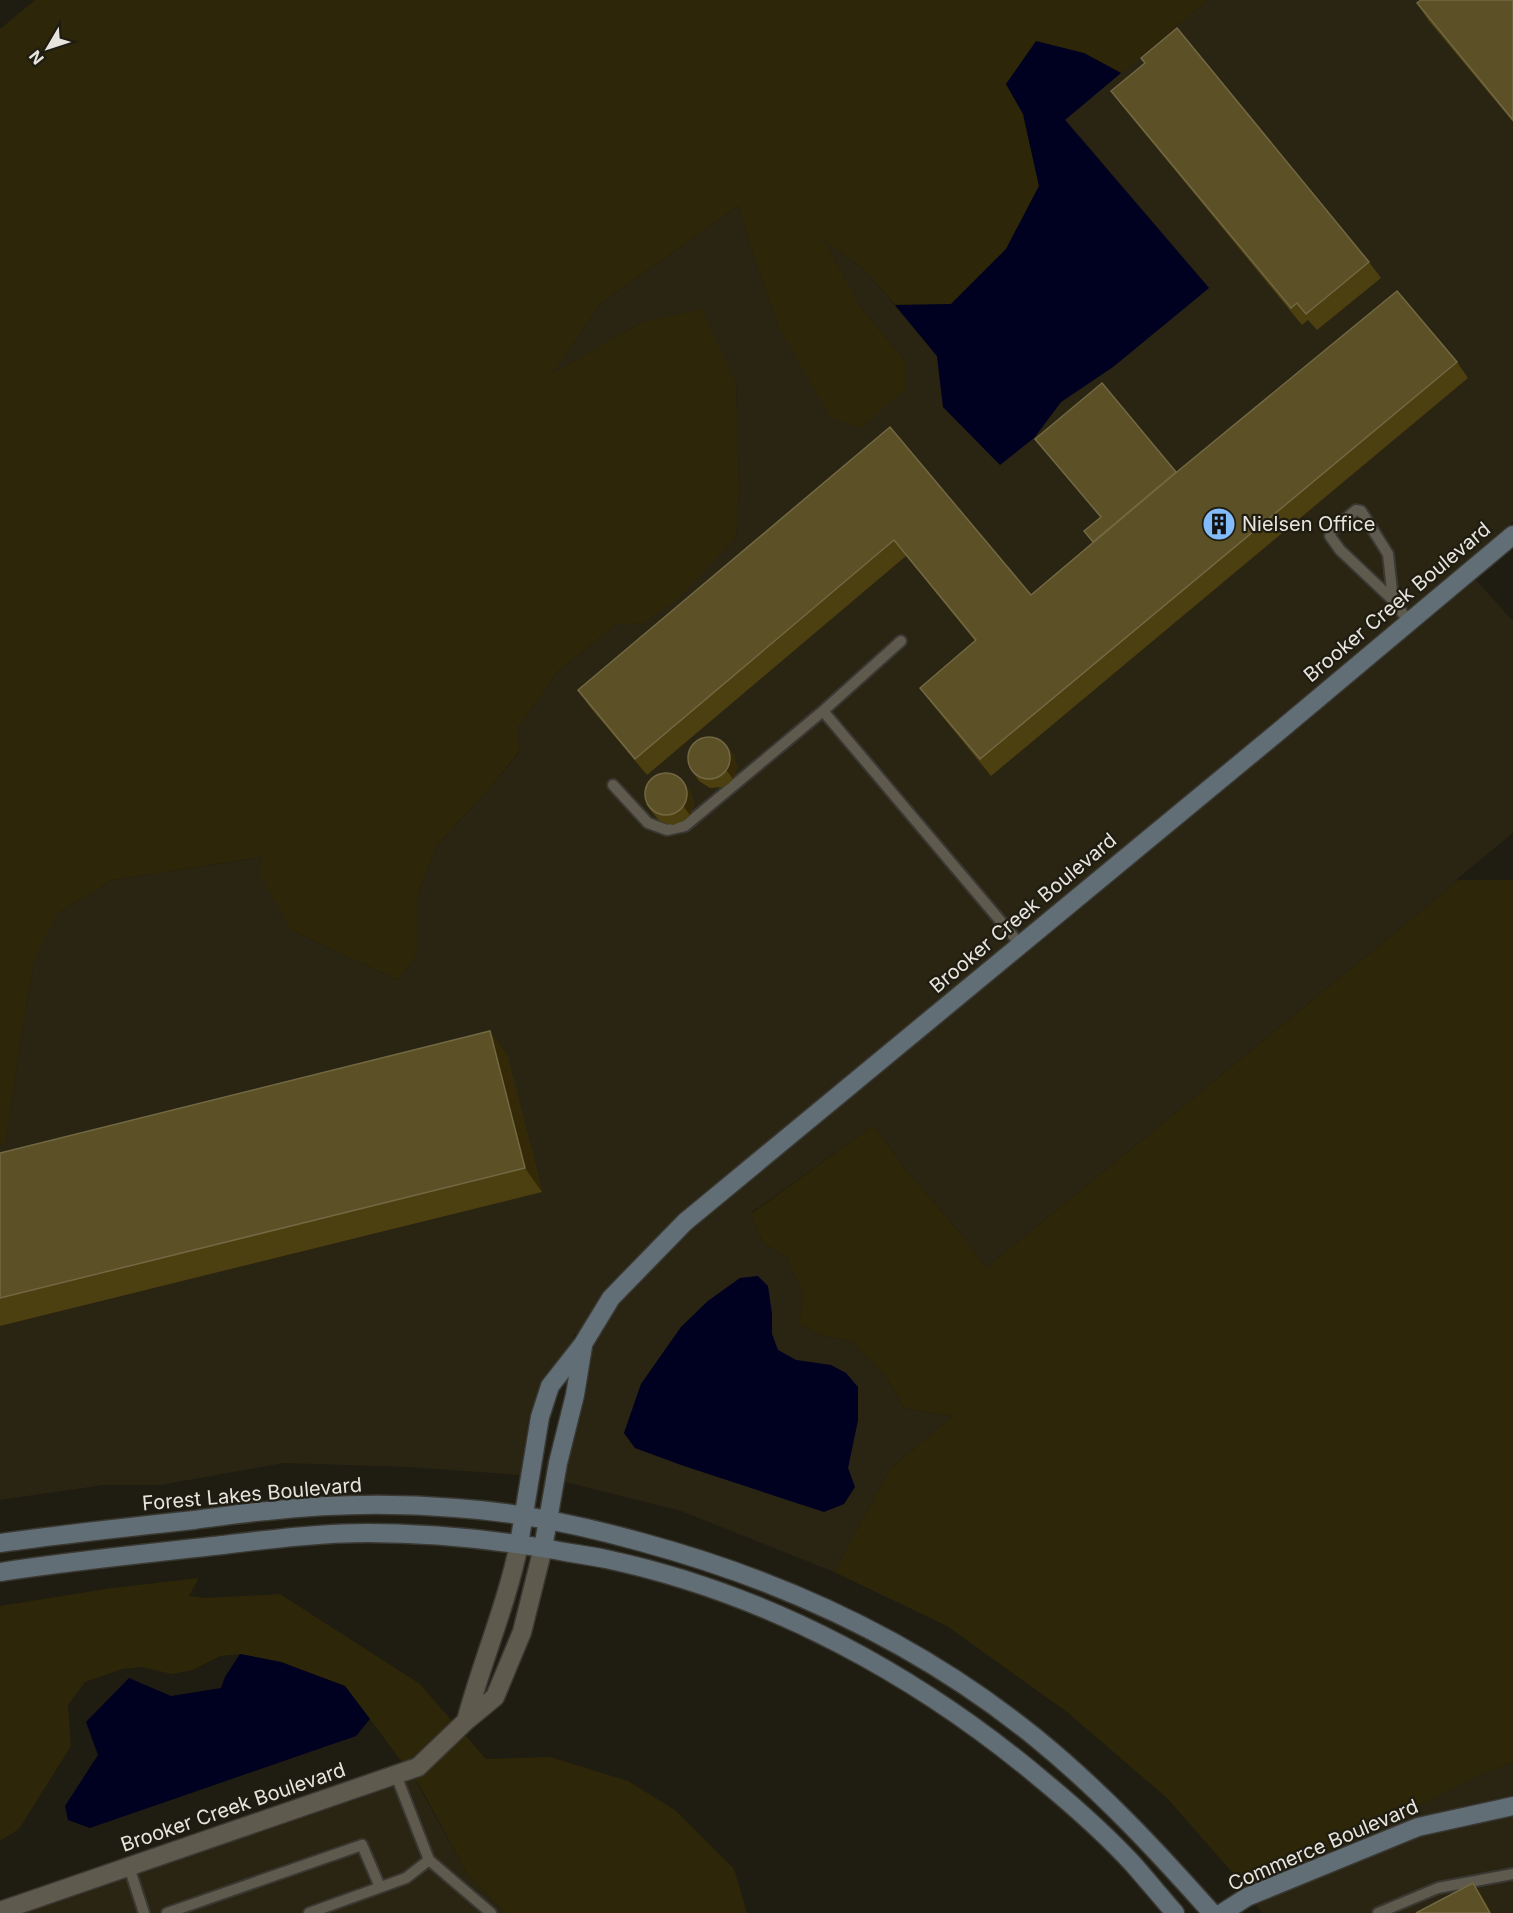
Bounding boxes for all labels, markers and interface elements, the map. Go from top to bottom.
north arrow [18,18,78,78]
text: N [25,46,48,68]
building icon: Nielsen Office [1201,506,1237,542]
place label: Nielsen Office [1242,512,1375,536]
street label: Brooker Creek Boulevard [1299,517,1495,687]
street label: Brooker Creek Boulevard [925,828,1121,998]
street label: Forest Lakes Boulevard [141,1472,363,1516]
street label: Brooker Creek Boulevard [117,1757,349,1857]
street label: Commerce Boulevard [1224,1794,1422,1896]

